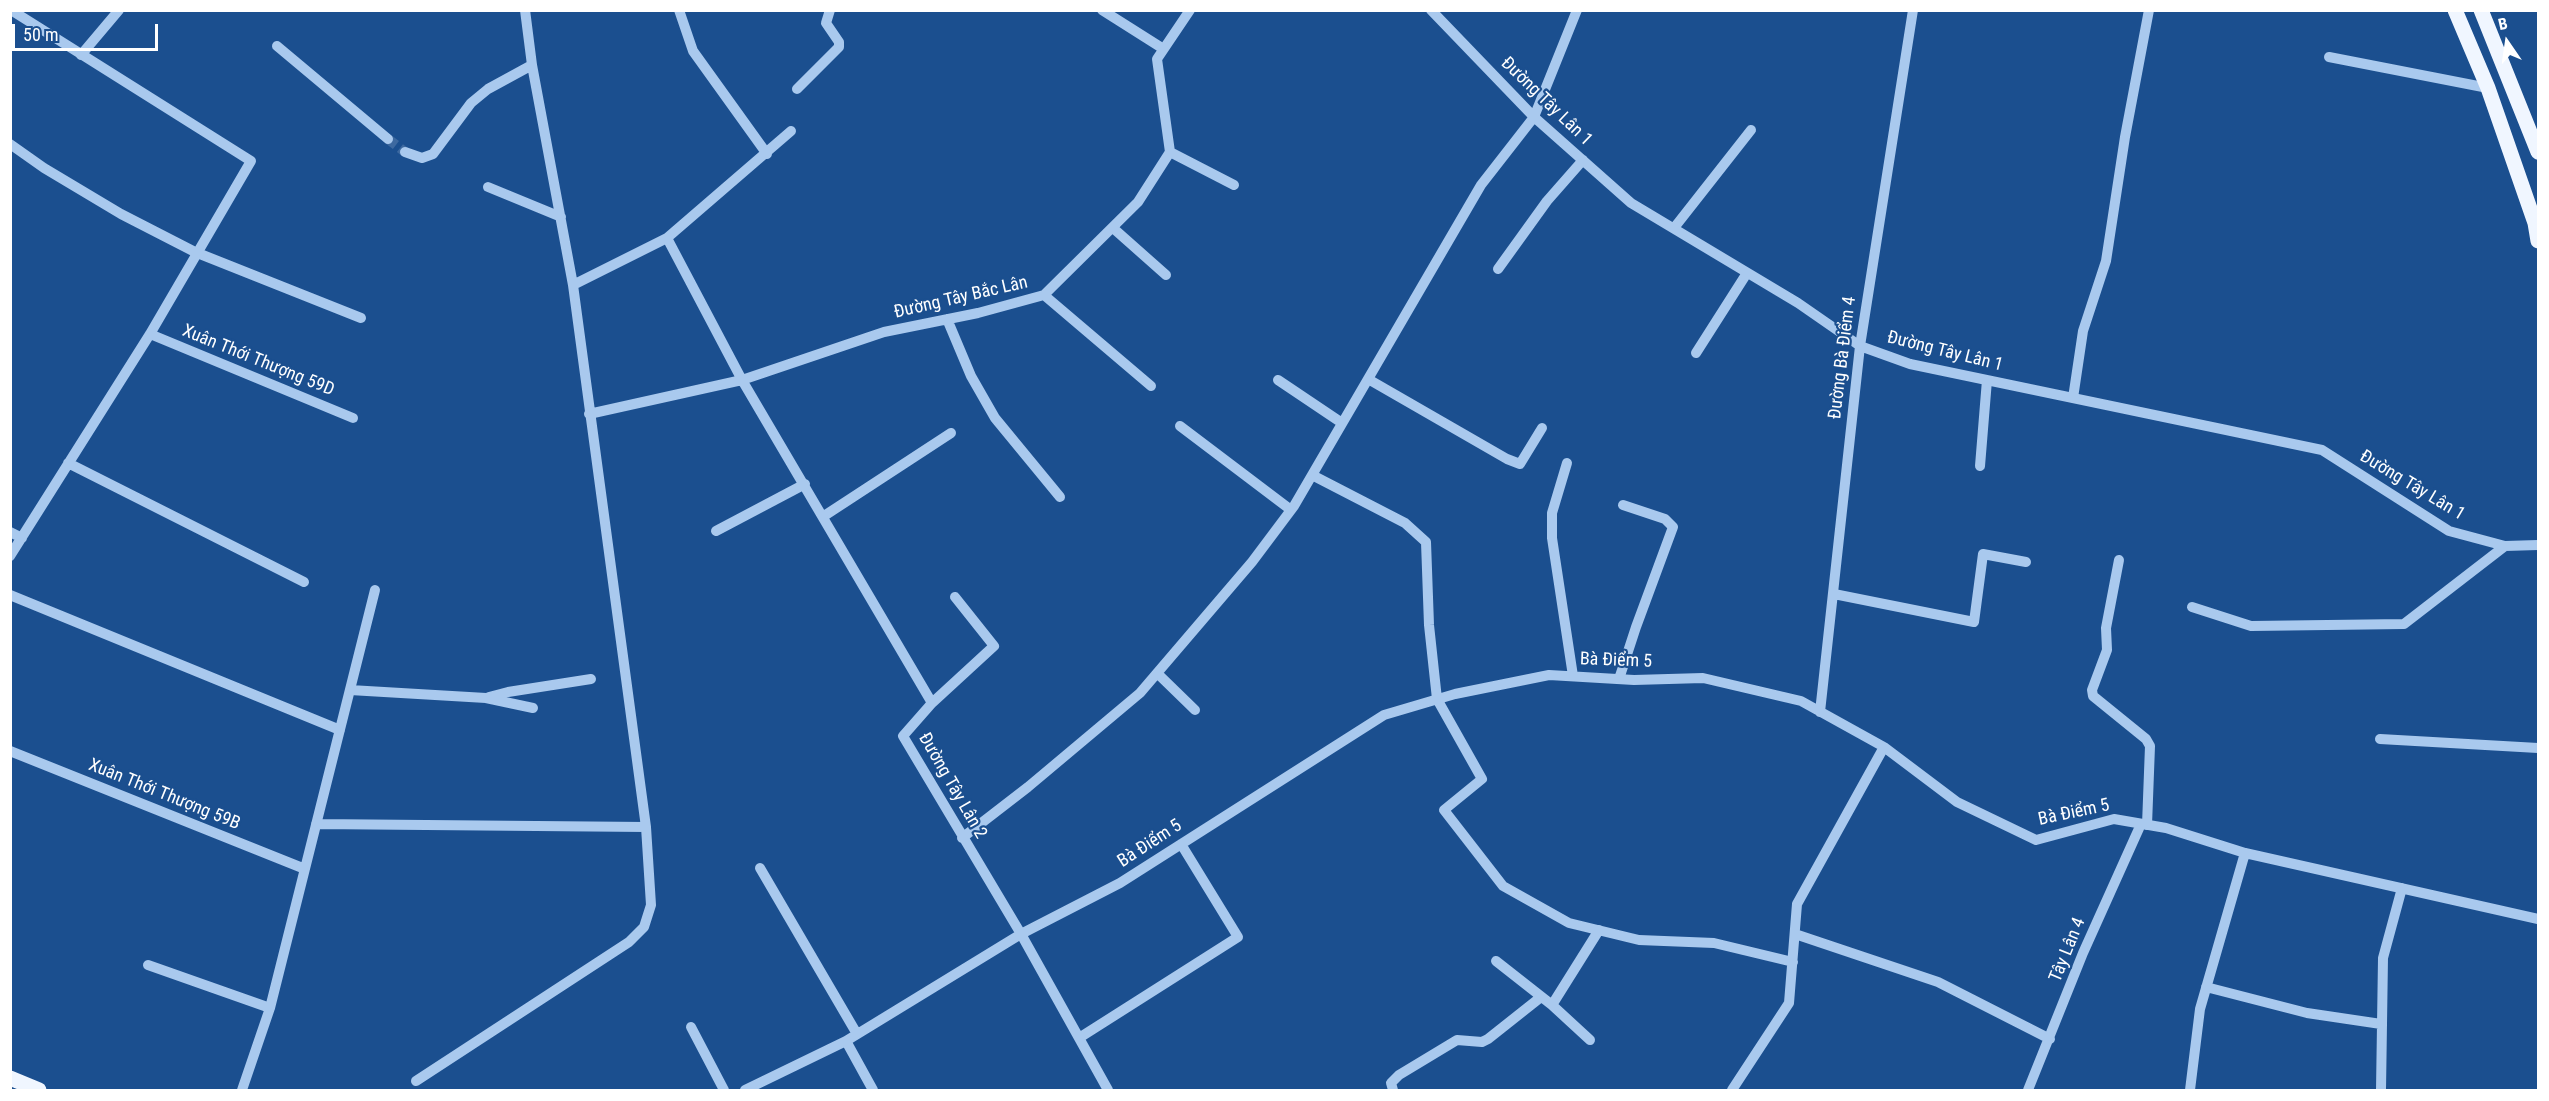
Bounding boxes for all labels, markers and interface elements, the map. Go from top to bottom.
scale bar [15,12,160,50]
north arrow [2477,12,2537,72]
text: B [2496,14,2509,34]
text: 50 m [23,24,58,45]
street label: Đường Tây Lân 1 [1496,53,1596,151]
street label: Đường Tây Bắc Lân [892,272,1030,324]
street label: Đường Bà Điểm 4 [1825,295,1861,421]
street label: Xuân Thới Thượng 59D [179,321,337,401]
street label: Đường Tây Lân 1 [1885,327,2005,377]
street label: Đường Tây Lân 1 [2356,446,2468,526]
street label: Bà Điểm 5 [1580,649,1652,673]
street label: Đường Tây Lân 2 [913,729,991,843]
street label: Xuân Thới Thượng 59B [85,755,243,835]
street label: Bà Điểm 5 [2036,795,2112,831]
street label: Bà Điểm 5 [1114,815,1186,873]
street label: Tây Lân 4 [2045,915,2091,985]

